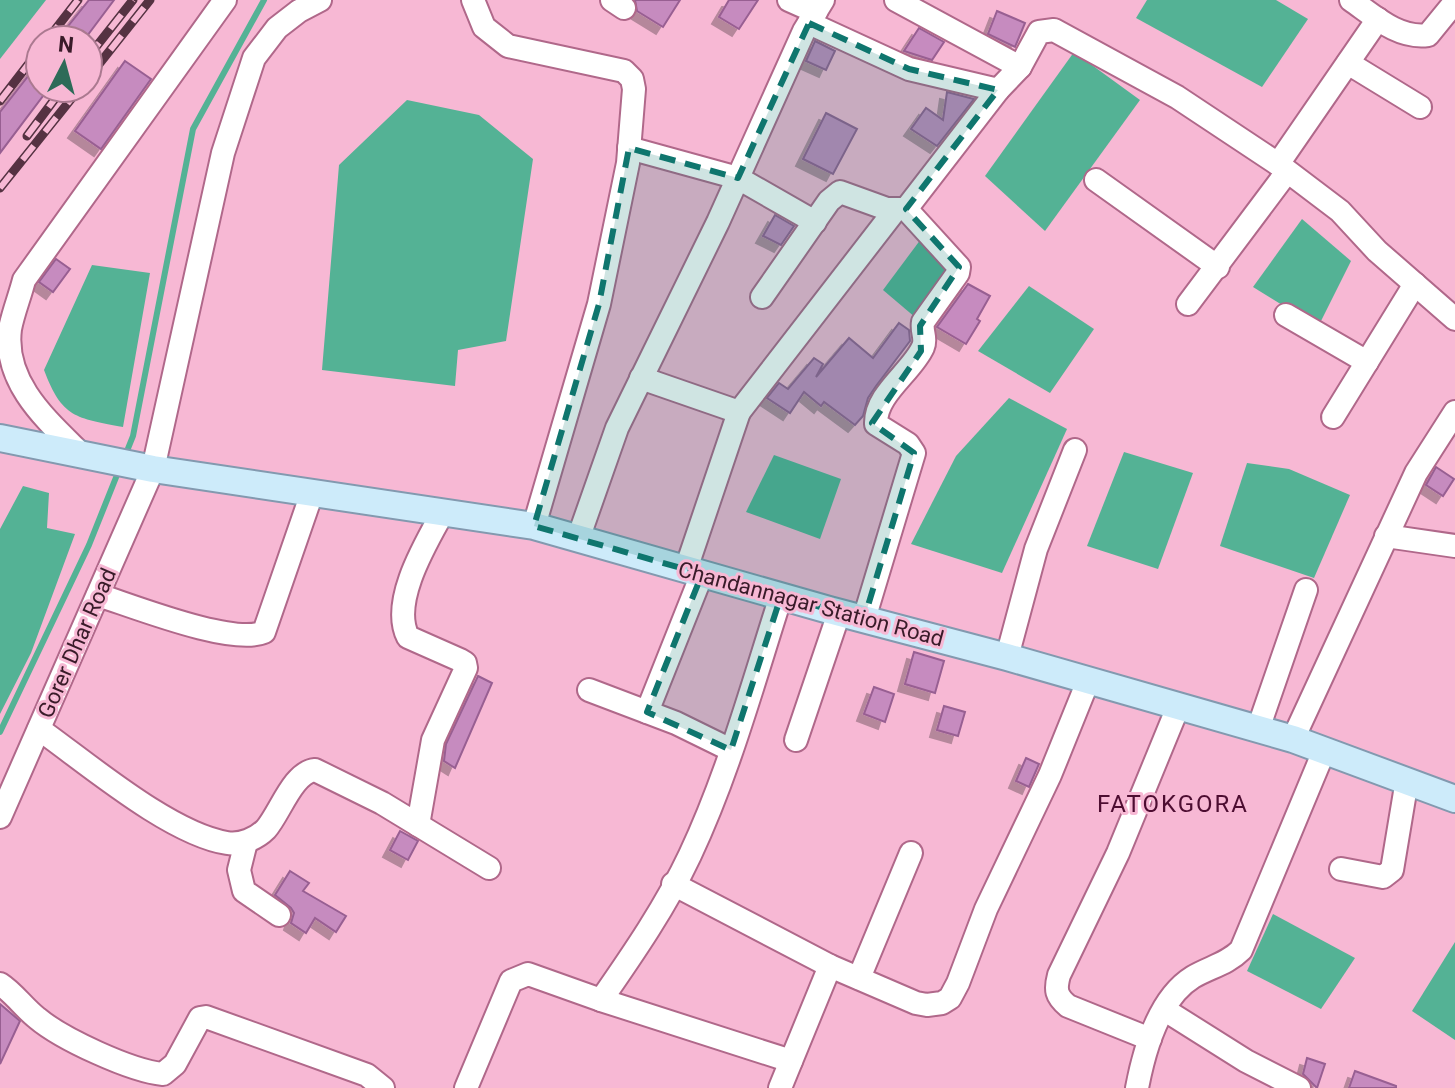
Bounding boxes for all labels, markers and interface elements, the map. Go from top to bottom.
north arrow [24,24,104,104]
text: N [57,31,75,58]
street label: Chandannagar Station Road [676,556,946,652]
street label: Gorer Dhar Road [33,564,121,722]
district label: FATOKGORA [1097,790,1249,818]

